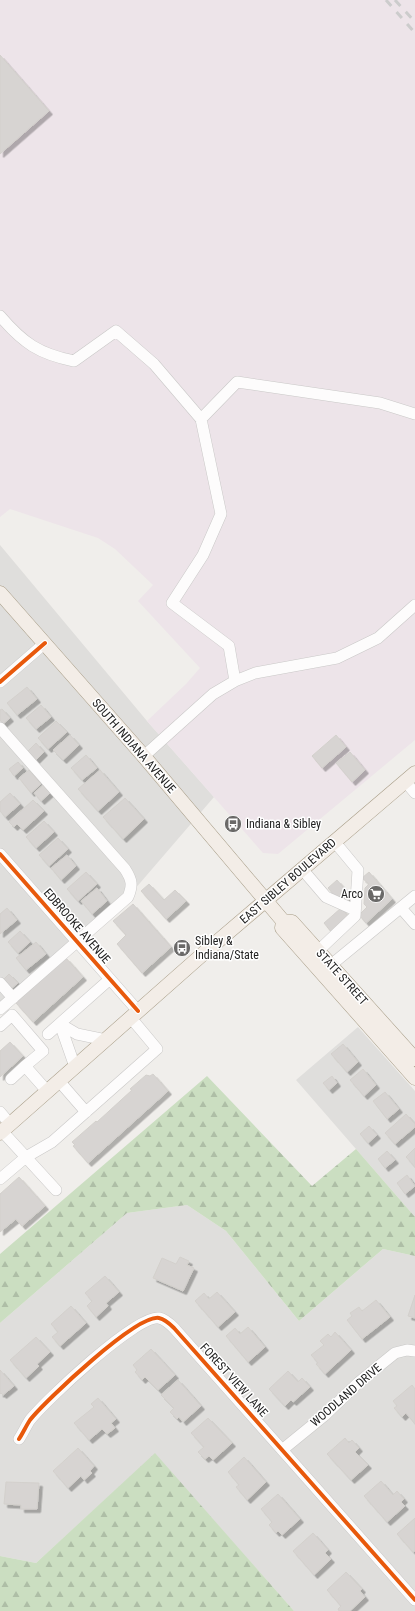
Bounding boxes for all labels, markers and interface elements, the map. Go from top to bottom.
street label: SOUTH INDIANA AVENUE [89,696,179,796]
bus stop icon: Indiana & Sibley [223,814,243,834]
place label: Indiana & Sibley [246,817,321,831]
street label: EAST SIBLEY BOULEVARD [237,835,339,927]
supermarket icon: Arco [366,884,386,904]
street label: EDBROOKE AVENUE [41,886,113,966]
place label: Arco [341,887,363,901]
place label: Sibley & Indiana/State [195,934,259,962]
bus stop icon: Sibley & Indiana/State [172,938,192,958]
street label: STATE STREET [313,946,371,1008]
street label: FOREST VIEW LANE [197,1340,271,1420]
street label: WOODLAND DRIVE [308,1360,384,1430]

